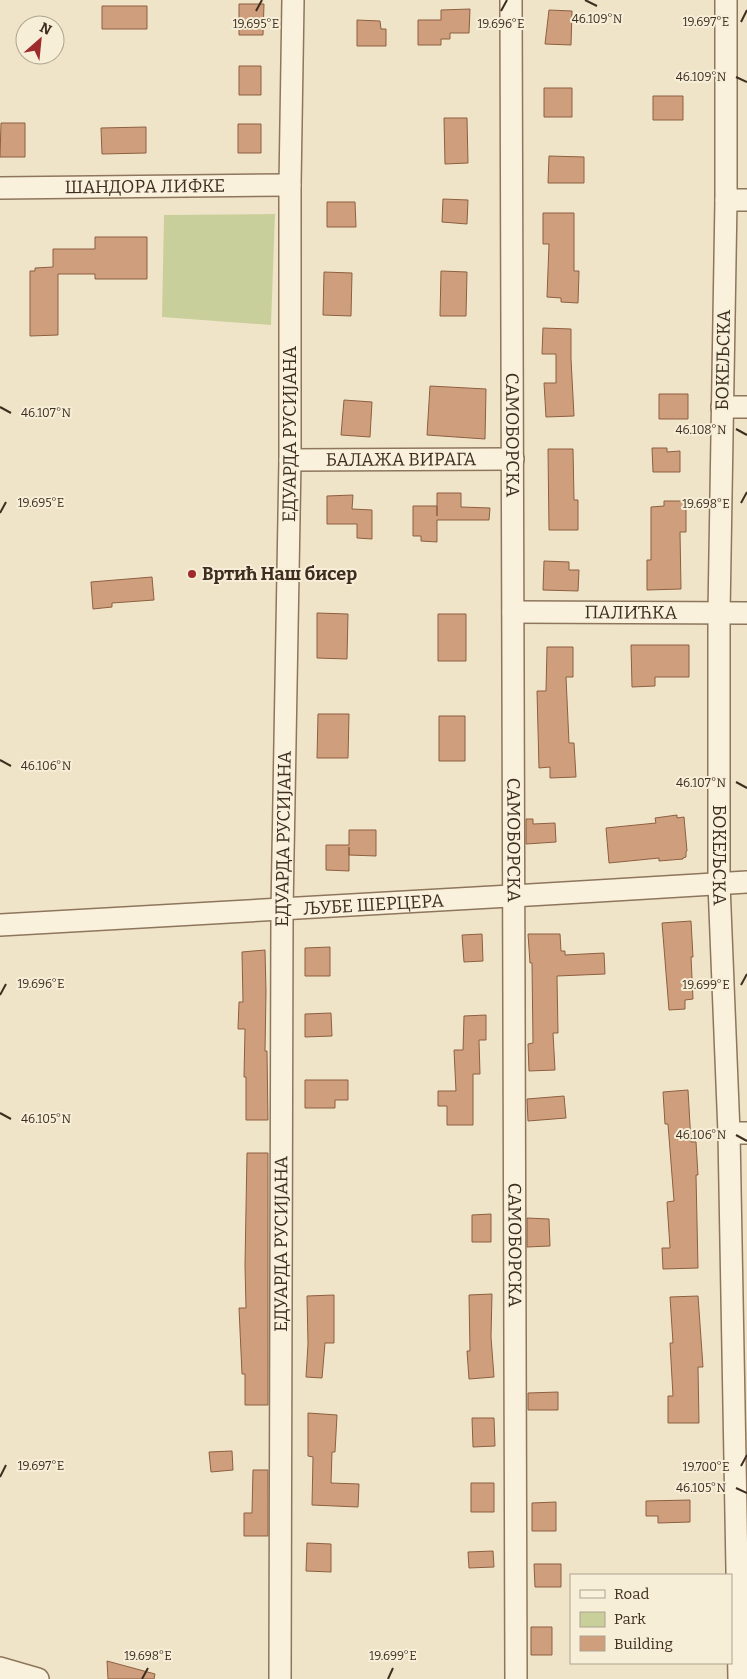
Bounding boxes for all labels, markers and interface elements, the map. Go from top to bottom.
text: 46.109°N [572,12,623,26]
north arrow [15,15,65,65]
text: 19.697°E [683,15,729,29]
text: 19.695°E [233,17,279,31]
text: 19.696°E [477,17,525,31]
text: N [37,19,55,39]
text: 46.109°N [676,70,727,84]
street label: ШАНДОРА ЛИФКЕ [65,175,225,198]
street label: БОКЕЉСКА [711,309,735,411]
street label: ЕДУАРДА РУСИЈАНА [278,346,301,522]
street label: САМОБОРСКА [501,373,523,498]
text: 46.107°N [21,406,71,420]
text: 46.108°N [676,423,727,437]
street label: БАЛАЖА ВИРАГА [326,448,477,471]
text: 19.695°E [18,496,64,510]
text: 19.698°E [682,497,730,511]
place label: Вртић Наш бисер [202,563,357,585]
marker: Вртић Наш бисер [186,568,198,580]
street label: ПАЛИЋКА [585,601,678,624]
street label: ЕДУАРДА РУСИЈАНА [271,751,296,927]
text: 46.106°N [21,759,72,773]
text: 46.107°N [676,776,726,790]
street label: САМОБОРСКА [502,778,525,903]
street label: БОКЕЉСКА [708,804,731,906]
street label: ЉУБЕ ШЕРЦЕРА [302,889,445,920]
text: 19.696°E [17,977,65,991]
text: 19.699°E [682,978,730,992]
text: 46.105°N [21,1112,71,1126]
text: 46.106°N [676,1128,727,1142]
street label: ЕДУАРДА РУСИЈАНА [270,1156,292,1332]
street label: САМОБОРСКА [504,1183,526,1308]
text: 19.697°E [18,1459,64,1473]
text: 19.700°E [683,1460,729,1474]
text: 46.105°N [676,1481,726,1495]
legend [570,1574,732,1664]
text: Road [614,1585,649,1603]
text: Park [614,1610,646,1628]
text: Building [614,1635,673,1653]
text: 19.698°E [124,1649,172,1663]
text: 19.699°E [369,1649,417,1663]

